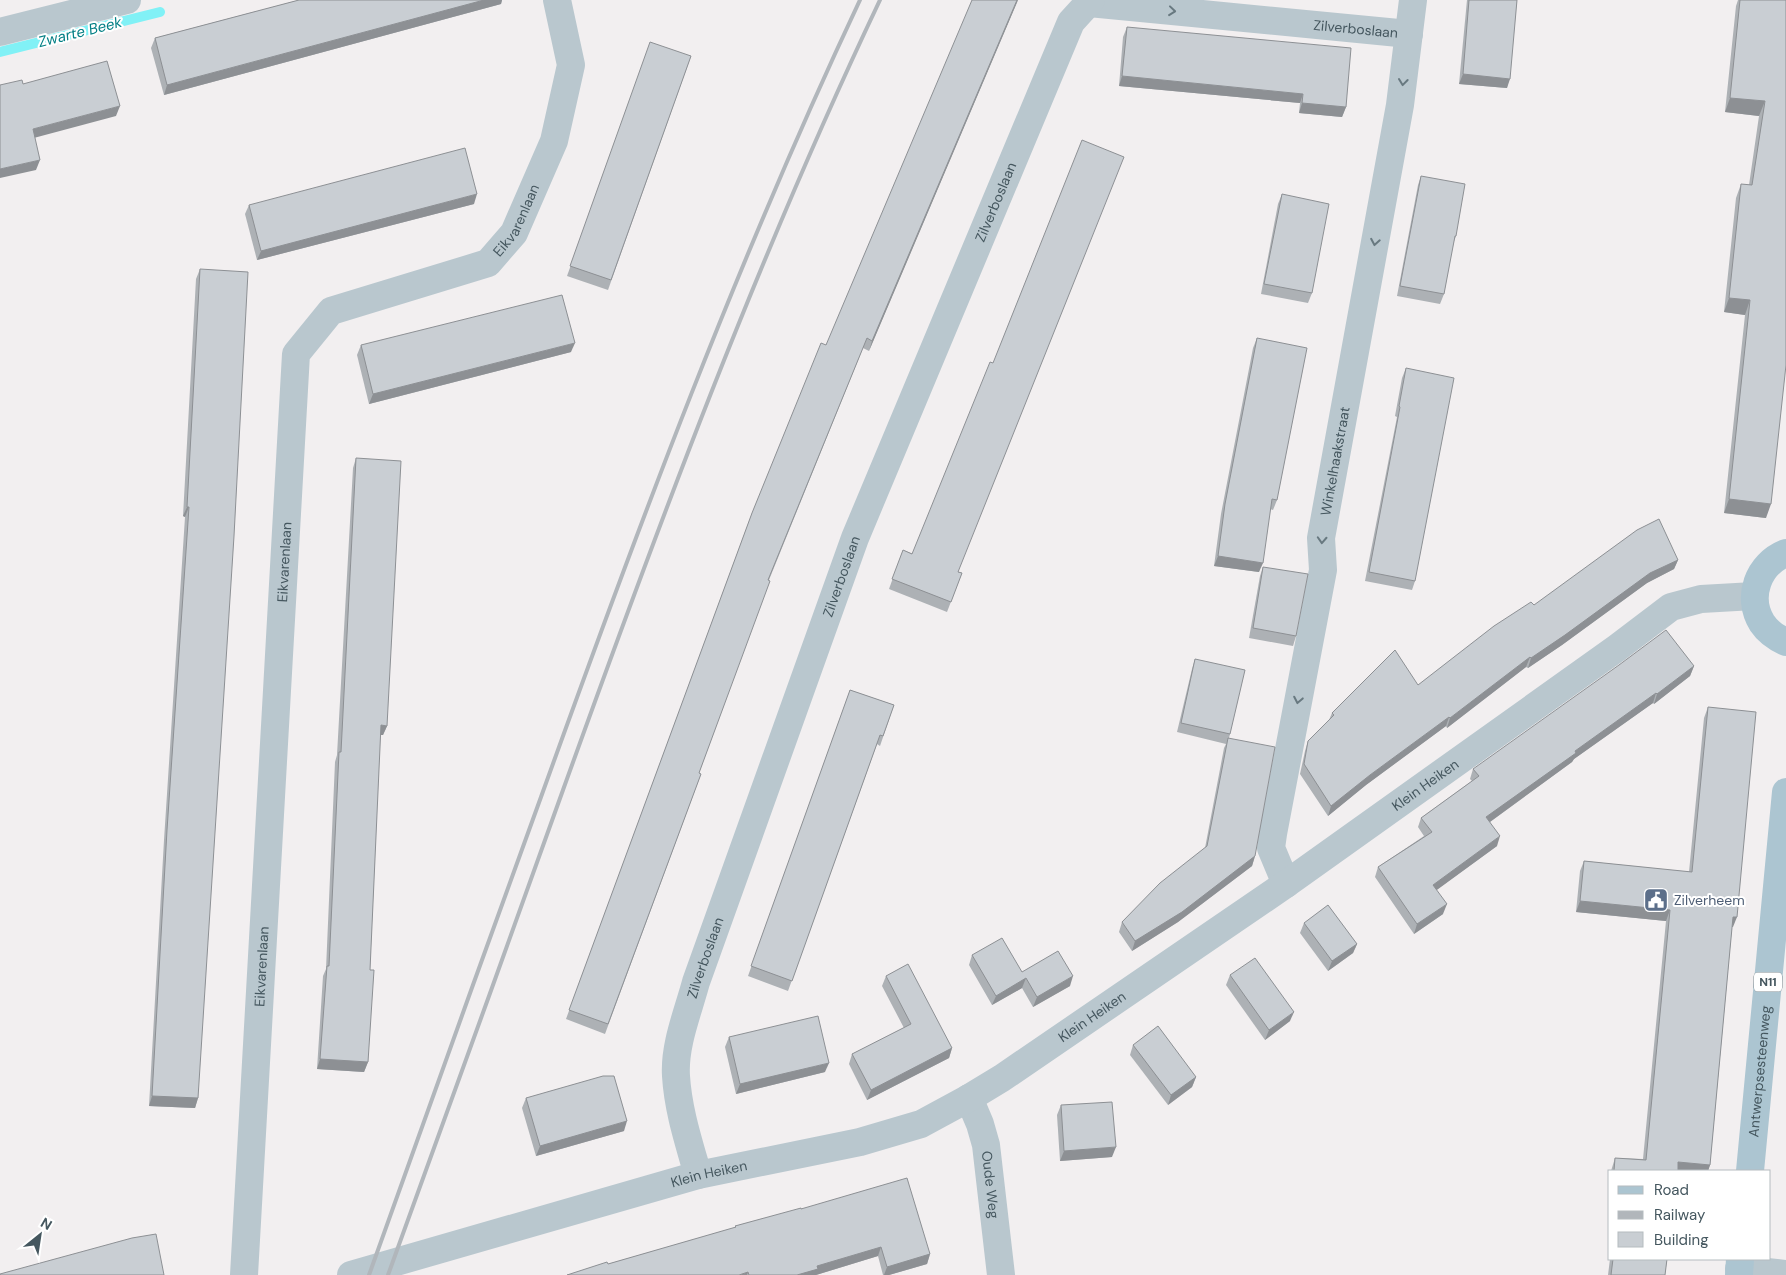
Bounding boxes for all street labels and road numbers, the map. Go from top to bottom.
street label: Zilverboslaan [1313,16,1399,42]
street label: Zilverboslaan [971,159,1020,245]
street label: Eikvarenlaan [489,181,543,260]
street label: Winkelhaakstraat [1316,405,1354,517]
street label: Eikvarenlaan [273,522,295,603]
street label: Zilverboslaan [818,533,864,619]
street label: Klein Heiken [1388,755,1462,815]
street label: Zilverboslaan [683,915,727,1000]
street label: Eikvarenlaan [250,926,273,1007]
road number: N11 [1754,972,1782,992]
street label: Klein Heiken [1055,987,1129,1046]
street label: Antwerpsesteenweg [1744,1005,1775,1138]
street label: Oude Weg [978,1150,1003,1220]
street label: Klein Heiken [669,1156,749,1191]

